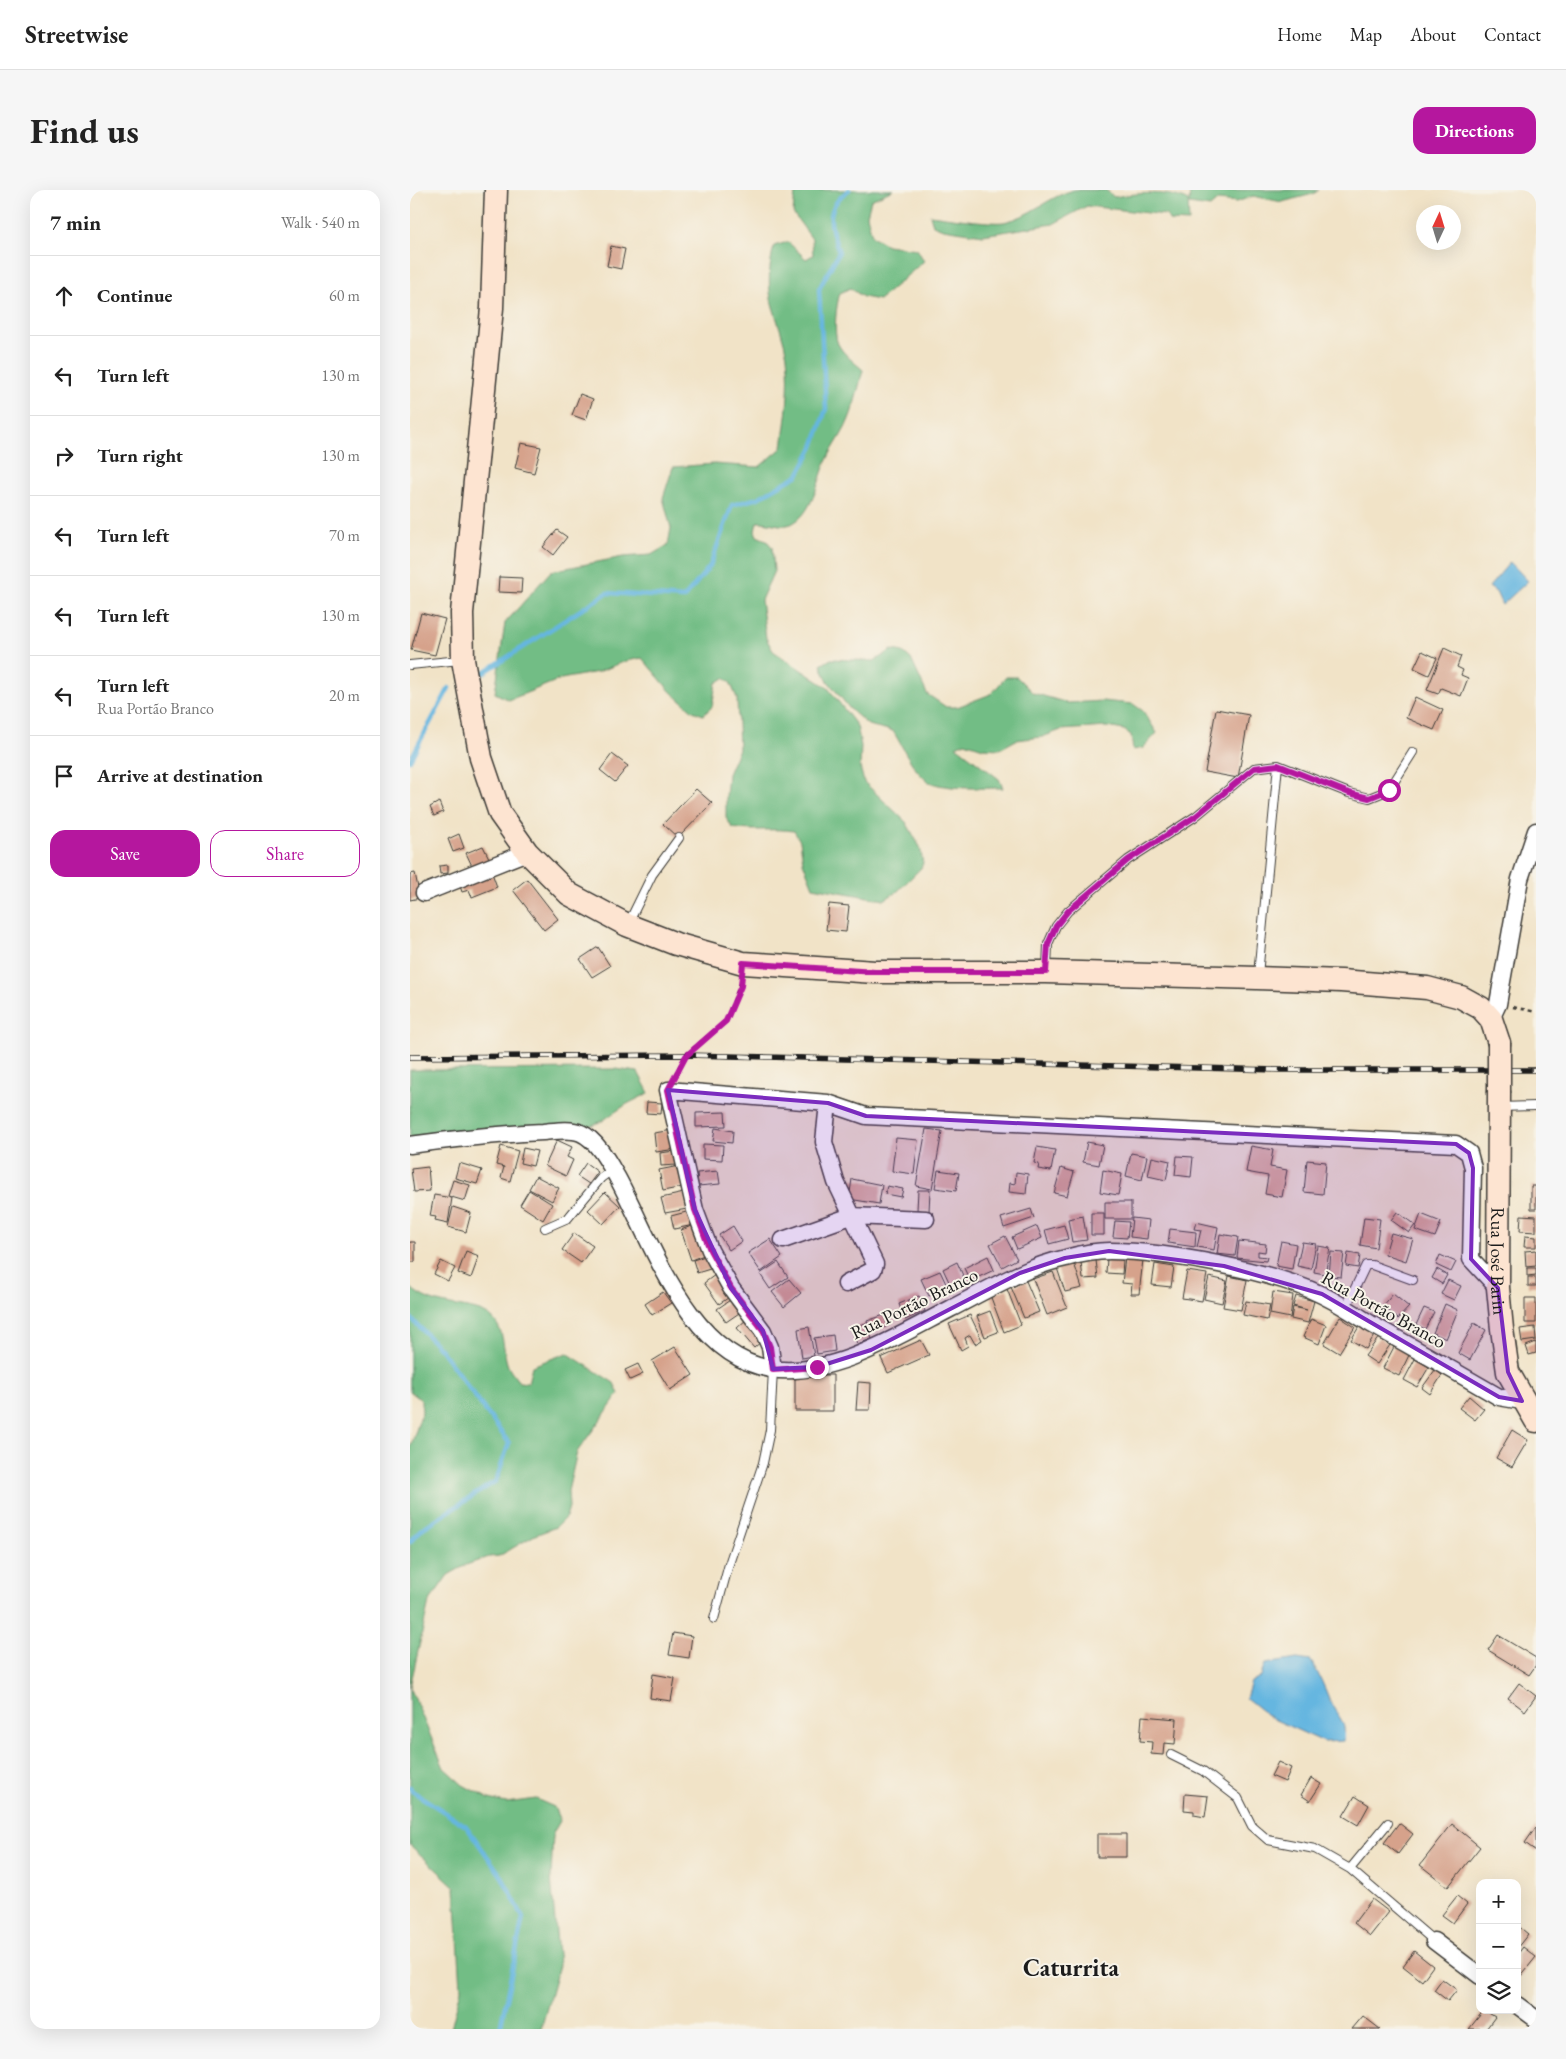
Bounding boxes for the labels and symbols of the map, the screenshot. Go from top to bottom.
north arrow [1416,205,1461,250]
route start [1378,779,1401,802]
street label: Rua José Barin [1485,1207,1513,1316]
street label: Rua Portão Branco [846,1262,982,1345]
street label: Rua Portão Branco [1317,1265,1451,1354]
route end [806,1356,829,1379]
district label: Caturrita [1023,1952,1119,1983]

